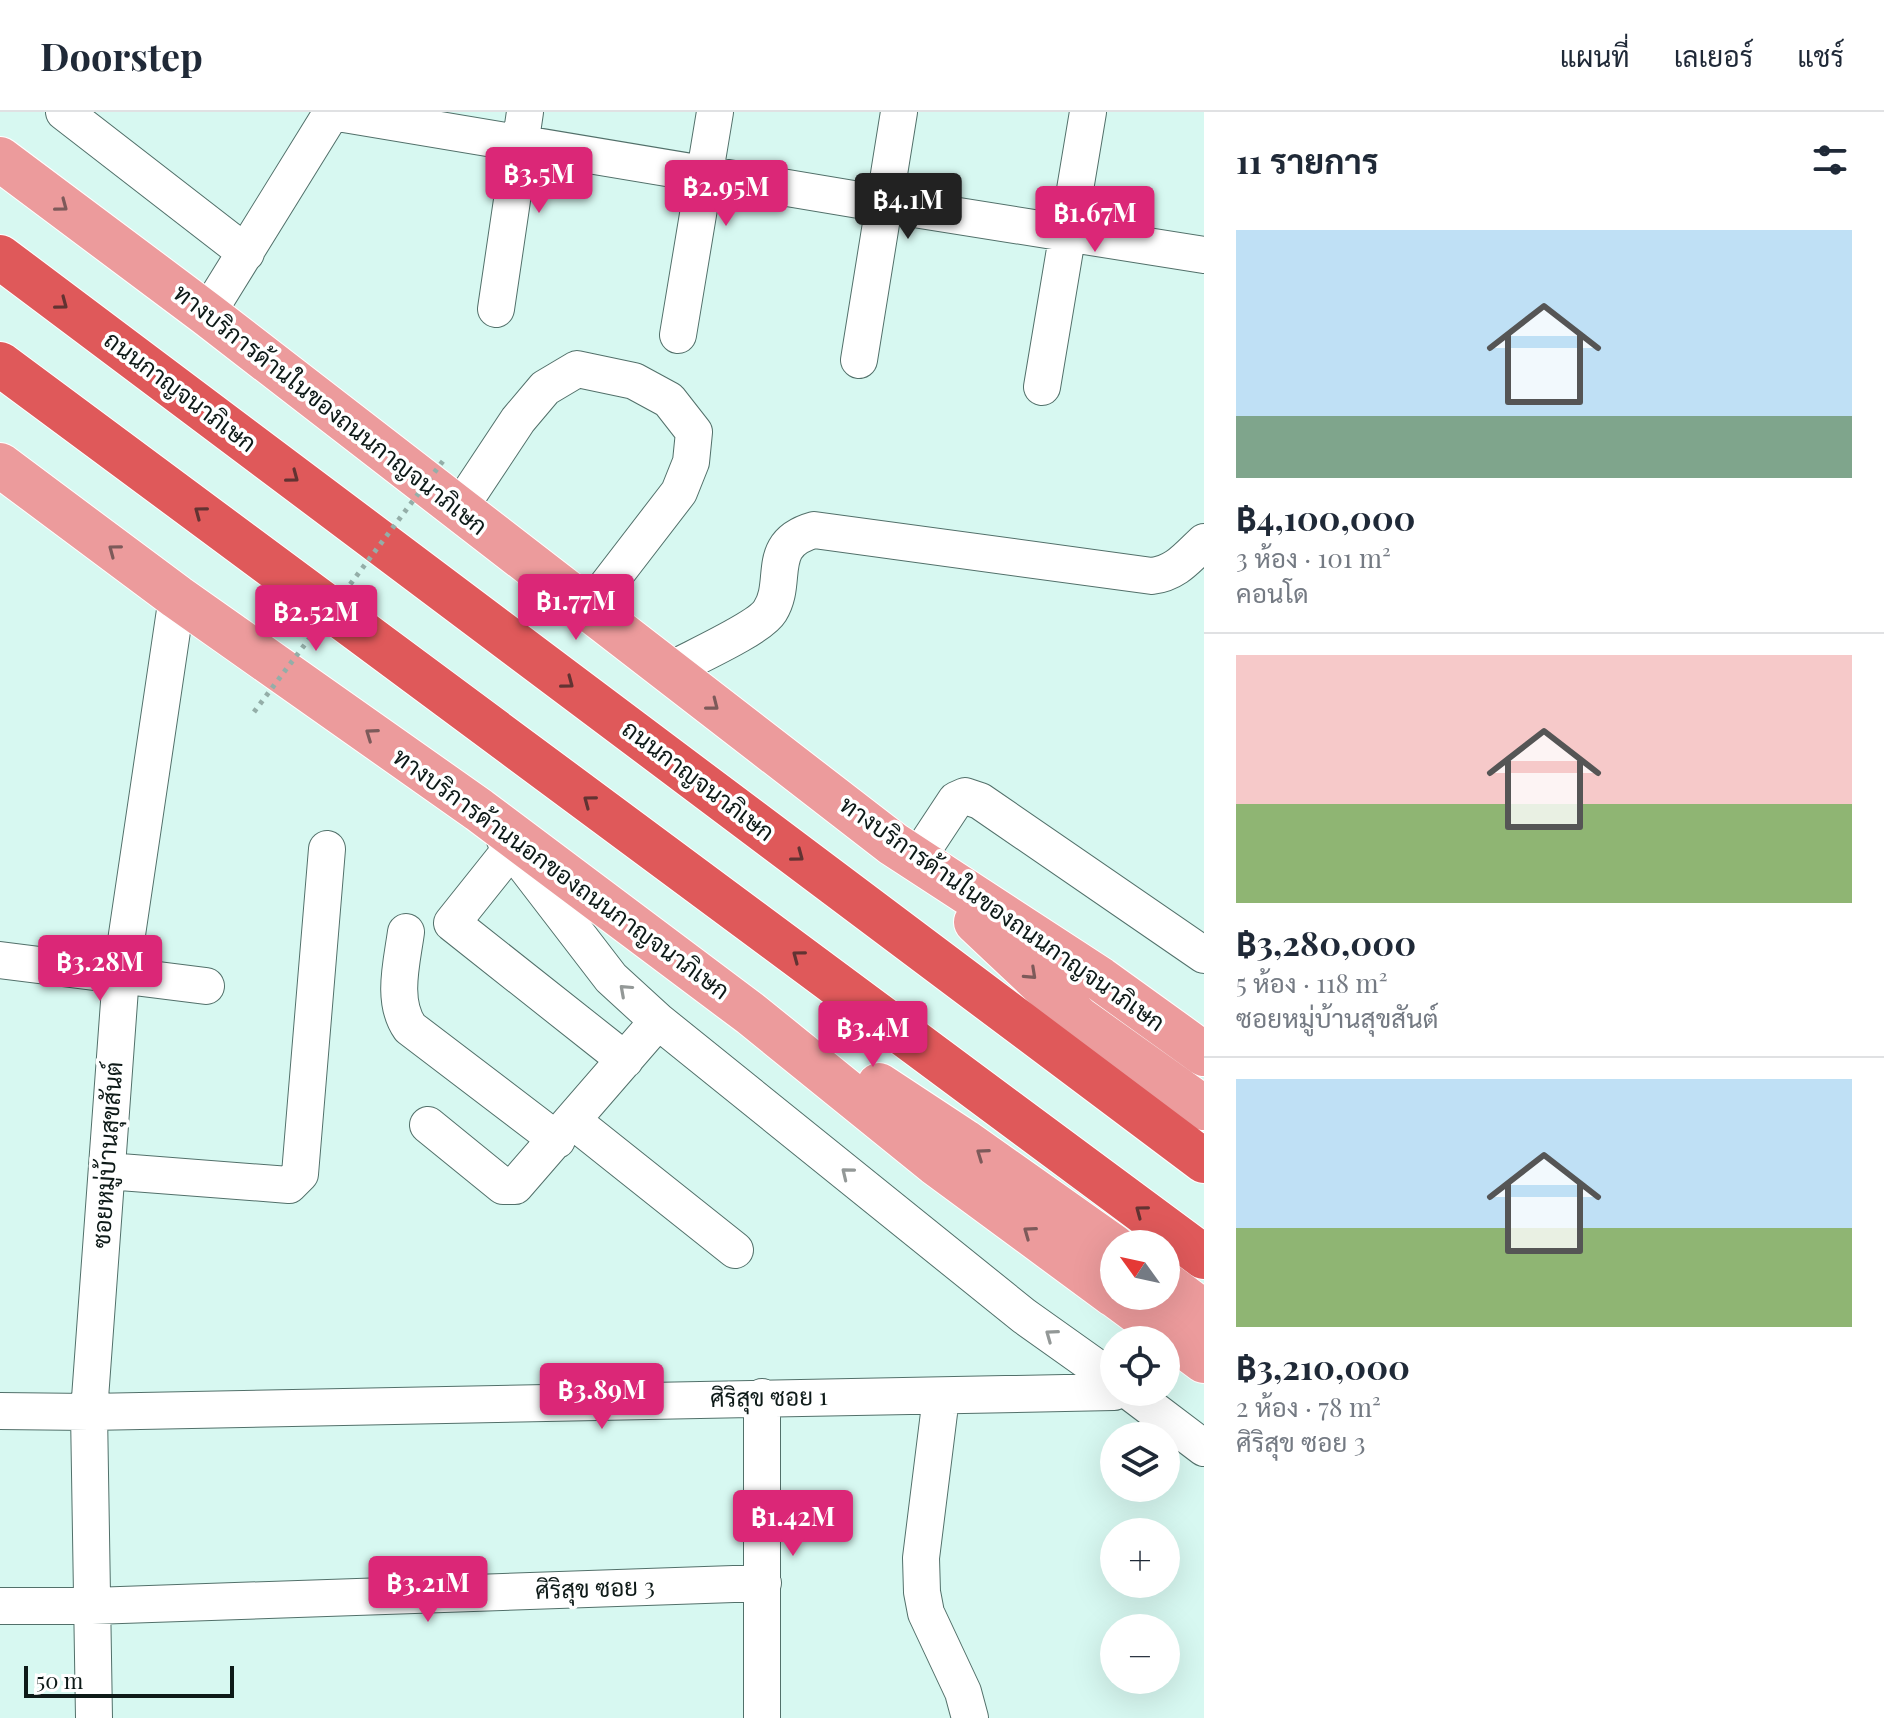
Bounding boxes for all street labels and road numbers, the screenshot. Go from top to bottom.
street label: ทางบริการด้านในของถนนกาญจนาภิเษก [168,276,495,541]
street label: ถนนกาญจนาภิเษก [99,323,264,458]
street label: ถนนกาญจนาภิเษก [617,712,782,847]
street label: ทางบริการด้านนอกของถนนกาญจนาภิเษก [388,739,737,1005]
street label: ทางบริการด้านในของถนนกาญจนาภิเษก [834,787,1172,1037]
street label: ซอยหมู่บ้านสุขสันต์ [84,1060,131,1249]
street label: ศิริสุข ซอย 1 [710,1379,828,1415]
street label: ศิริสุข ซอย 3 [535,1569,655,1607]

